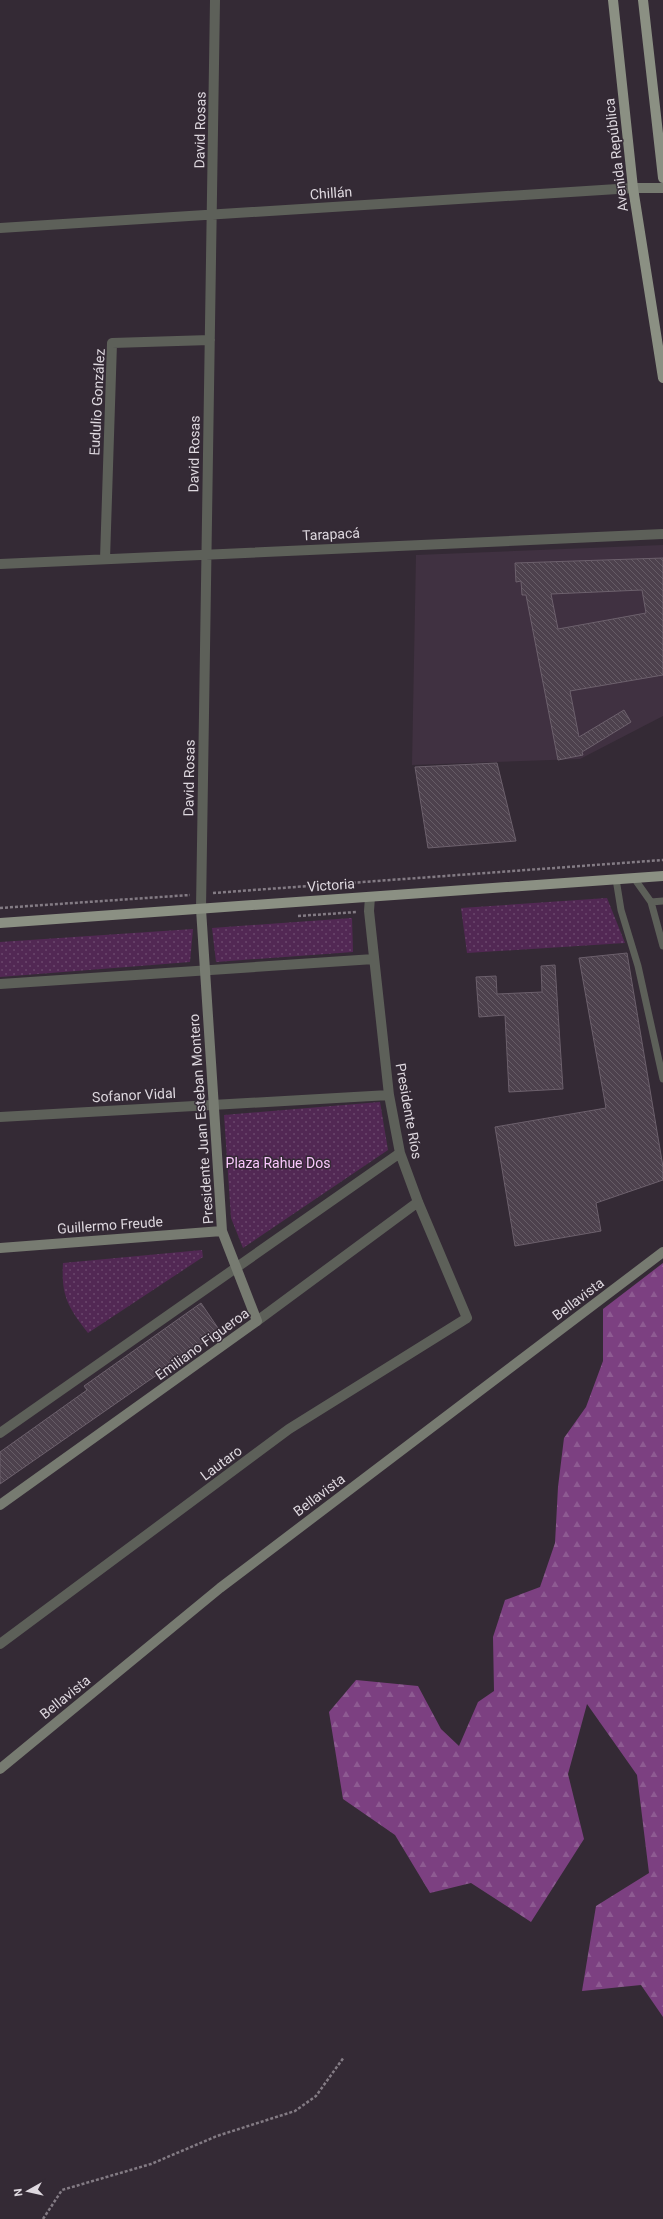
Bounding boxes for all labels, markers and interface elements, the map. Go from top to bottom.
street label: David Rosas [191,91,209,169]
street label: Avenida República [601,97,631,213]
street label: Chillán [309,184,353,202]
street label: Eudulio González [86,348,108,456]
street label: David Rosas [185,415,203,493]
street label: Tarapacá [302,525,360,543]
street label: David Rosas [180,739,198,817]
street label: Victoria [307,875,355,895]
street label: Presidente Juan Esteban Montero [186,1013,216,1225]
street label: Presidente Ríos [393,1062,425,1160]
street label: Sofanor Vidal [92,1085,176,1105]
park label: Plaza Rahue Dos [226,1155,330,1171]
street label: Guillermo Freude [57,1213,163,1237]
street label: Bellavista [549,1275,607,1323]
street label: Emiliano Figueroa [152,1305,252,1383]
street label: Lautaro [197,1442,245,1484]
street label: Bellavista [290,1471,348,1519]
street label: Bellavista [37,1672,93,1722]
north arrow [8,2171,48,2211]
text: N [12,2187,26,2197]

